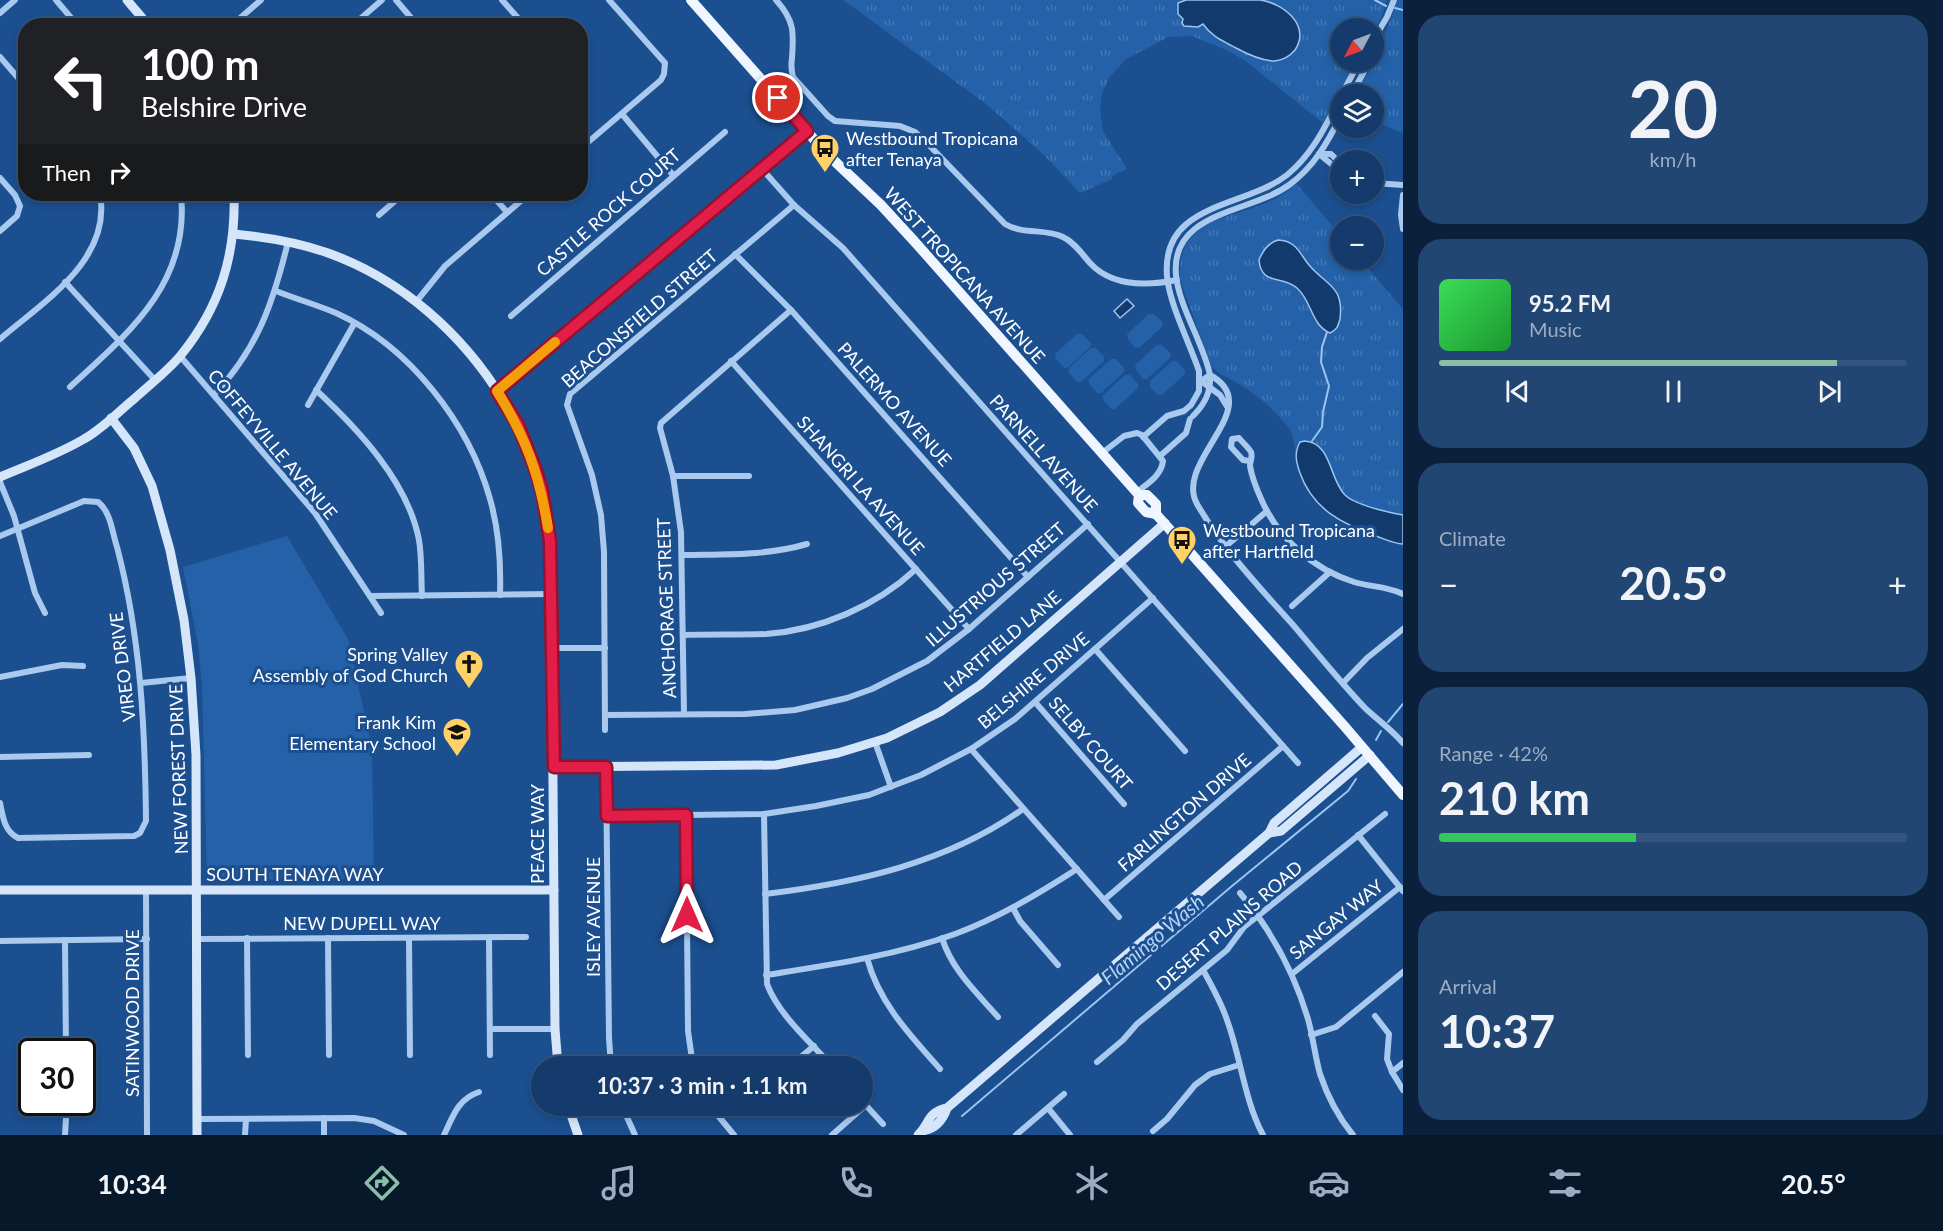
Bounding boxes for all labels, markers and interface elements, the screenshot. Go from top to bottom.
north arrow [1330,18,1384,72]
map controls [1330,18,1384,270]
text: 100 m [141,39,259,89]
icon: left [42,42,120,120]
text: 20 [1628,61,1718,155]
pin [752,72,803,123]
icon: arrive [761,81,794,114]
button: layers [1330,84,1384,138]
text: Belshire Drive [141,90,307,123]
place label: Westbound Tropicana after Tenaya [846,127,1018,170]
bus stop icon: Westbound Tropicana after Tenaya [809,132,841,174]
street label: CASTLE ROCK COURT [531,143,685,281]
text: km/h [1650,147,1696,171]
button: + [1330,150,1384,204]
icon: right [103,156,136,189]
text: Then [42,159,91,186]
street label: WEST TROPICANA AVENUE [880,182,1050,368]
button: − [1330,216,1384,270]
street label: BEACONSFIELD STREET [556,244,722,392]
text: 95.2 FM [1529,290,1611,317]
text: Music [1529,317,1582,341]
street label: PALERMO AVENUE [834,337,956,471]
street label: COFFEYVILLE AVENUE [204,364,342,524]
icon: previous [1501,375,1534,408]
icon: pause [1657,375,1690,408]
icon: next [1813,375,1846,408]
street label: PARNELL AVENUE [985,390,1103,516]
street label: SHANGRI LA AVENUE [793,411,929,559]
street label: ANCHORAGE STREET [652,517,680,699]
street label: ILLUSTRIOUS STREET [921,517,1070,651]
place label: Westbound Tropicana after Hartfield [1203,519,1375,562]
bus stop icon: Westbound Tropicana after Hartfield [1166,524,1198,566]
text: Climate [1439,526,1506,550]
text: 20.5° [1619,556,1727,610]
text: − [1439,564,1458,604]
text: + [1888,564,1907,604]
street label: HARTFIELD LANE [939,586,1065,696]
street label: VIREO DRIVE [104,611,140,723]
street label: BELSHIRE DRIVE [973,627,1093,733]
place label: Spring Valley Assembly of God Church [253,643,449,686]
church icon: Spring Valley Assembly of God Church [453,648,485,690]
street label: NEW FOREST DRIVE [164,683,192,855]
street label: SELBY COURT [1044,692,1138,795]
place label: Frank Kim Elementary School [289,711,436,754]
school or university icon: Frank Kim Elementary School [441,716,473,758]
text: Range · 42% [1439,741,1548,765]
street label: FARLINGTON DRIVE [1113,748,1255,876]
text: 210 km [1439,771,1590,825]
street label: PEACE WAY [526,783,548,884]
street label: DESERT PLAINS ROAD [1151,856,1307,994]
street label: ISLEY AVENUE [582,857,604,977]
street label: SOUTH TENAYA WAY [206,863,385,885]
street label: SANGAY WAY [1285,874,1388,964]
position arrow [655,883,719,947]
water label: Flamingo Wash [1096,889,1208,989]
street label: NEW DUPELL WAY [283,912,442,934]
street label: SATINWOOD DRIVE [121,929,143,1097]
text: Arrival [1439,974,1497,998]
text: 10:37 [1439,1004,1555,1058]
speed limit sign: 30 [18,1038,96,1116]
text: 10:37 · 3 min · 1.1 km [597,1072,807,1099]
icon: directions [361,1162,403,1204]
icon: music [598,1162,640,1204]
icon: phone [835,1162,877,1204]
icon: climate [1071,1162,1113,1204]
icon: car [1308,1162,1350,1204]
icon: filters [1544,1162,1586,1204]
text: 10:34 [97,1167,167,1200]
text: 20.5° [1781,1167,1846,1200]

